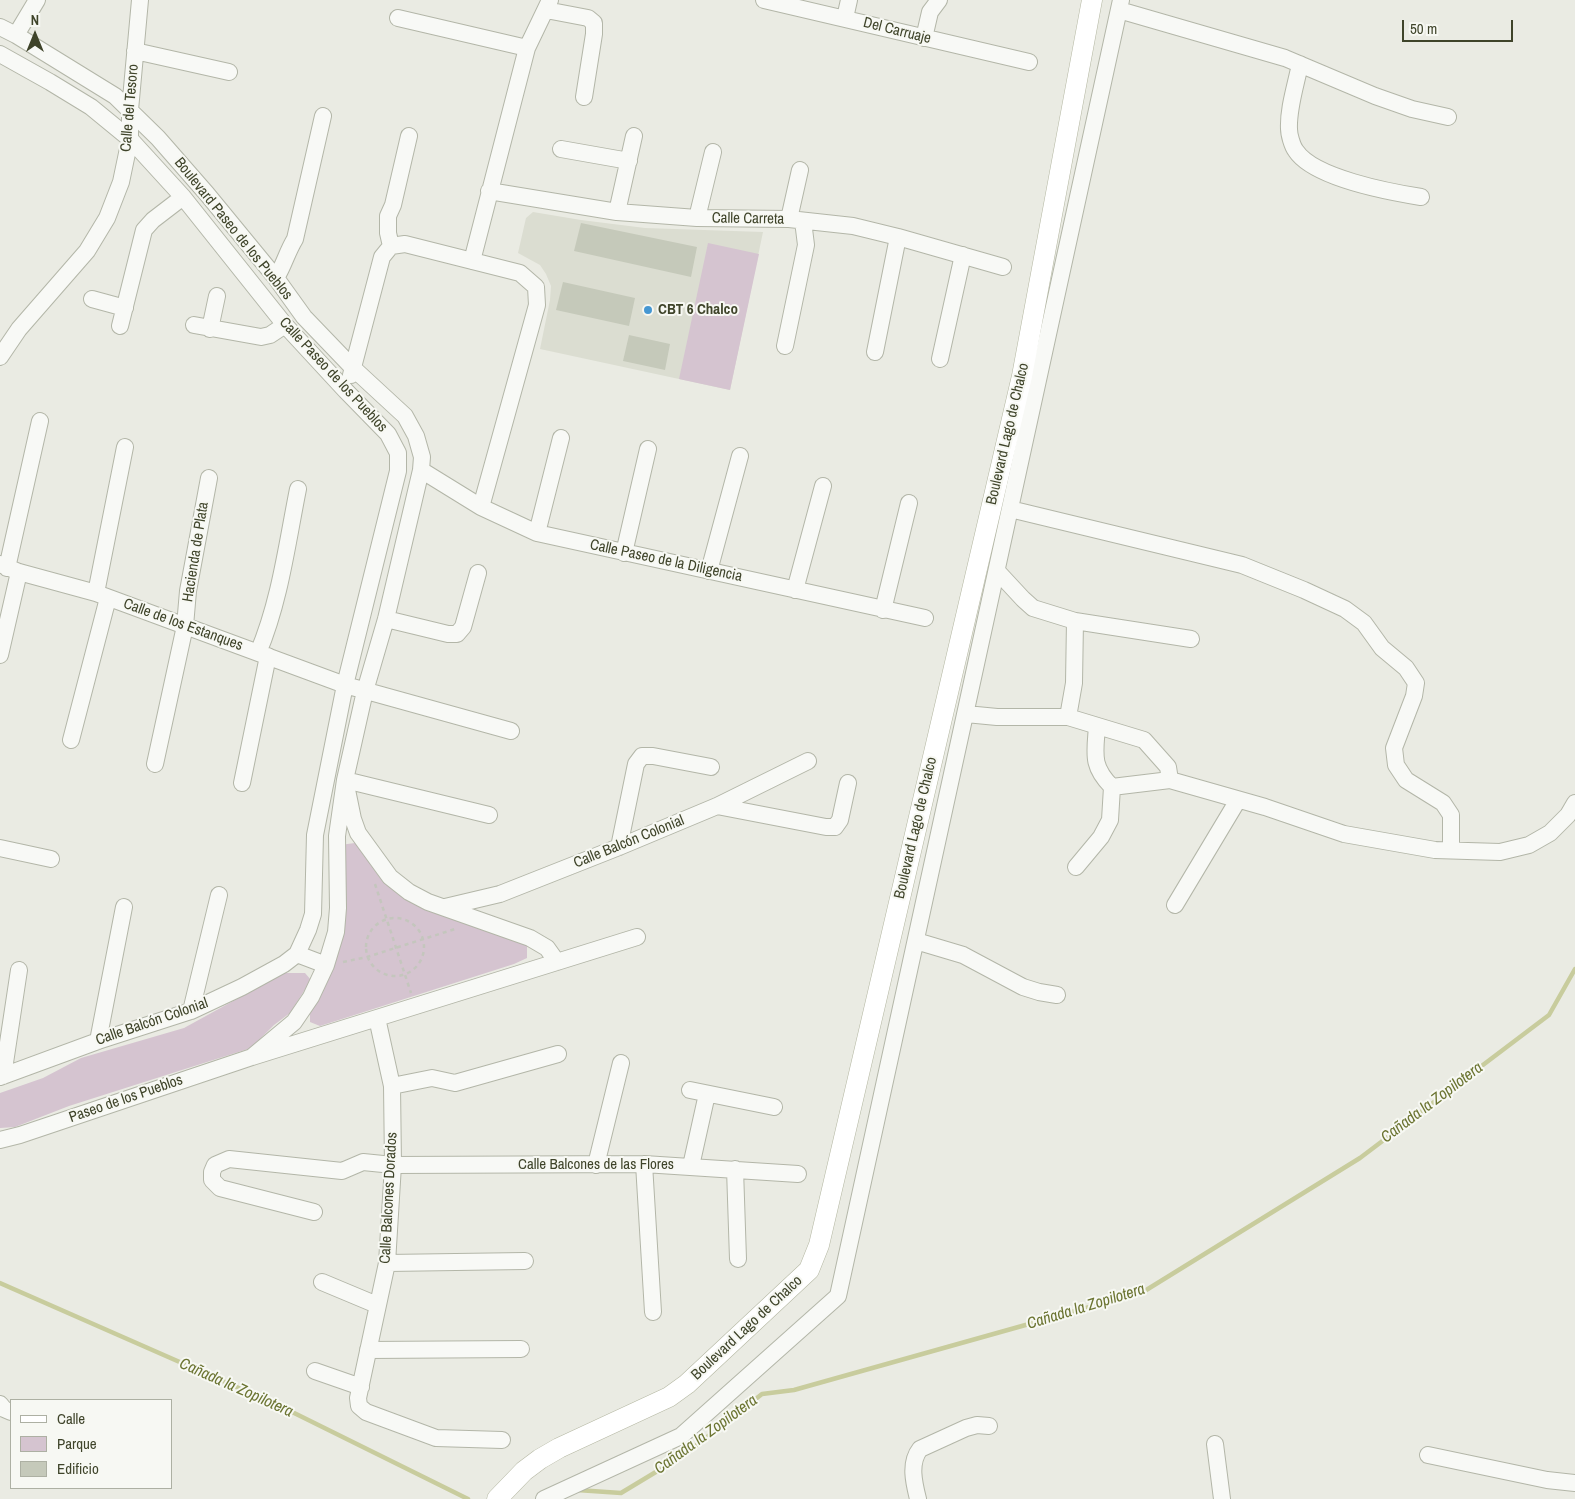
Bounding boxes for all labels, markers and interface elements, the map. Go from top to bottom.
north arrow [10,10,60,60]
scale bar [1405,10,1516,42]
text: N [31,11,39,29]
street label: Del Carruaje [861,14,933,48]
text: 50 m [1410,18,1437,39]
street label: Calle del Tesoro [117,63,143,153]
street label: Boulevard Paseo de los Pueblos [170,154,296,304]
street label: Calle Carreta [712,209,784,229]
place label: CBT 6 Chalco [658,301,738,319]
marker: CBT 6 Chalco [642,304,654,316]
street label: Calle Paseo de los Pueblos [275,314,391,436]
street label: Boulevard Lago de Chalco [983,361,1033,507]
street label: Hacienda de Plata [179,501,213,603]
street label: Calle Paseo de la Diligencia [588,536,744,586]
street label: Calle de los Estanques [121,595,245,655]
street label: Boulevard Lago de Chalco [891,755,941,901]
street label: Calle Balcón Colonial [571,812,687,872]
street label: Calle Balcón Colonial [93,994,211,1050]
water label: Cañada la Zopilotera [1377,1058,1487,1148]
street label: Paseo de los Pueblos [67,1071,185,1127]
street label: Calle Balcones Dorados [377,1132,401,1264]
street label: Calle Balcones de las Flores [518,1156,674,1174]
street label: Boulevard Lago de Chalco [688,1272,806,1384]
water label: Cañada la Zopilotera [1025,1280,1147,1334]
water label: Cañada la Zopilotera [176,1354,296,1422]
water label: Cañada la Zopilotera [651,1391,761,1479]
legend [10,1399,172,1489]
text: Calle [57,1408,85,1429]
text: Parque [57,1433,97,1454]
text: Edificio [57,1458,99,1479]

